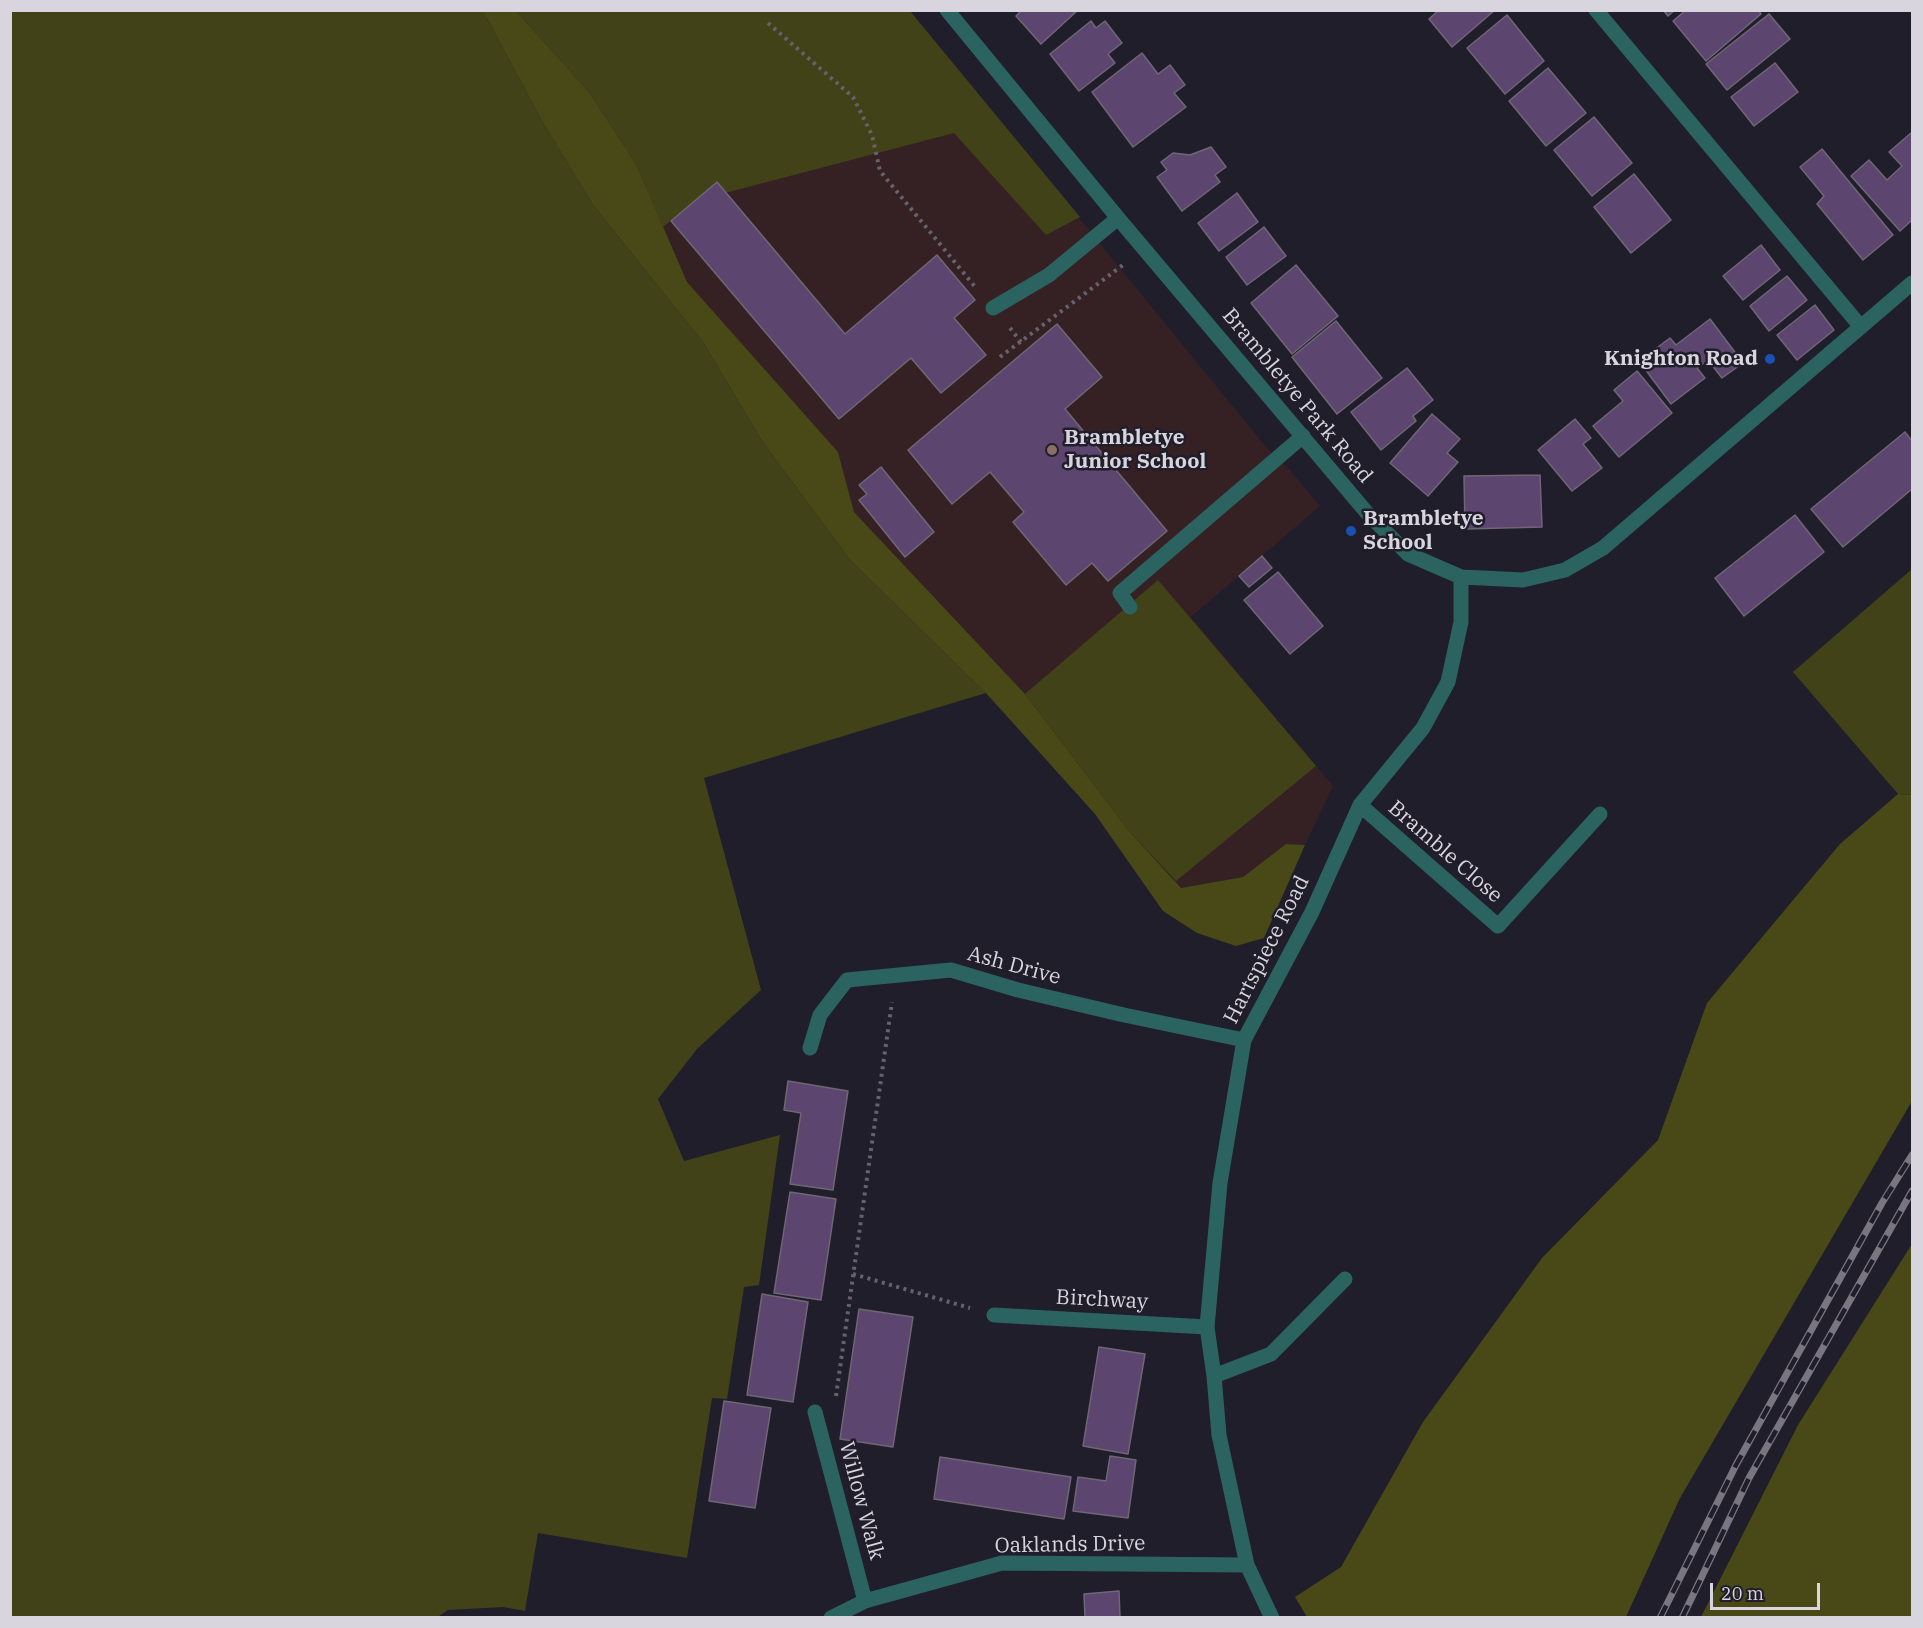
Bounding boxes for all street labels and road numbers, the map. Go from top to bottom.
street label: Brambletye Park Road [1217,304,1377,488]
street label: Bramble Close [1383,796,1507,908]
street label: Hartspiece Road [1219,872,1315,1028]
street label: Ash Drive [965,941,1063,991]
street label: Birchway [1055,1285,1149,1315]
street label: Willow Walk [833,1439,889,1563]
street label: Oaklands Drive [994,1531,1146,1559]

